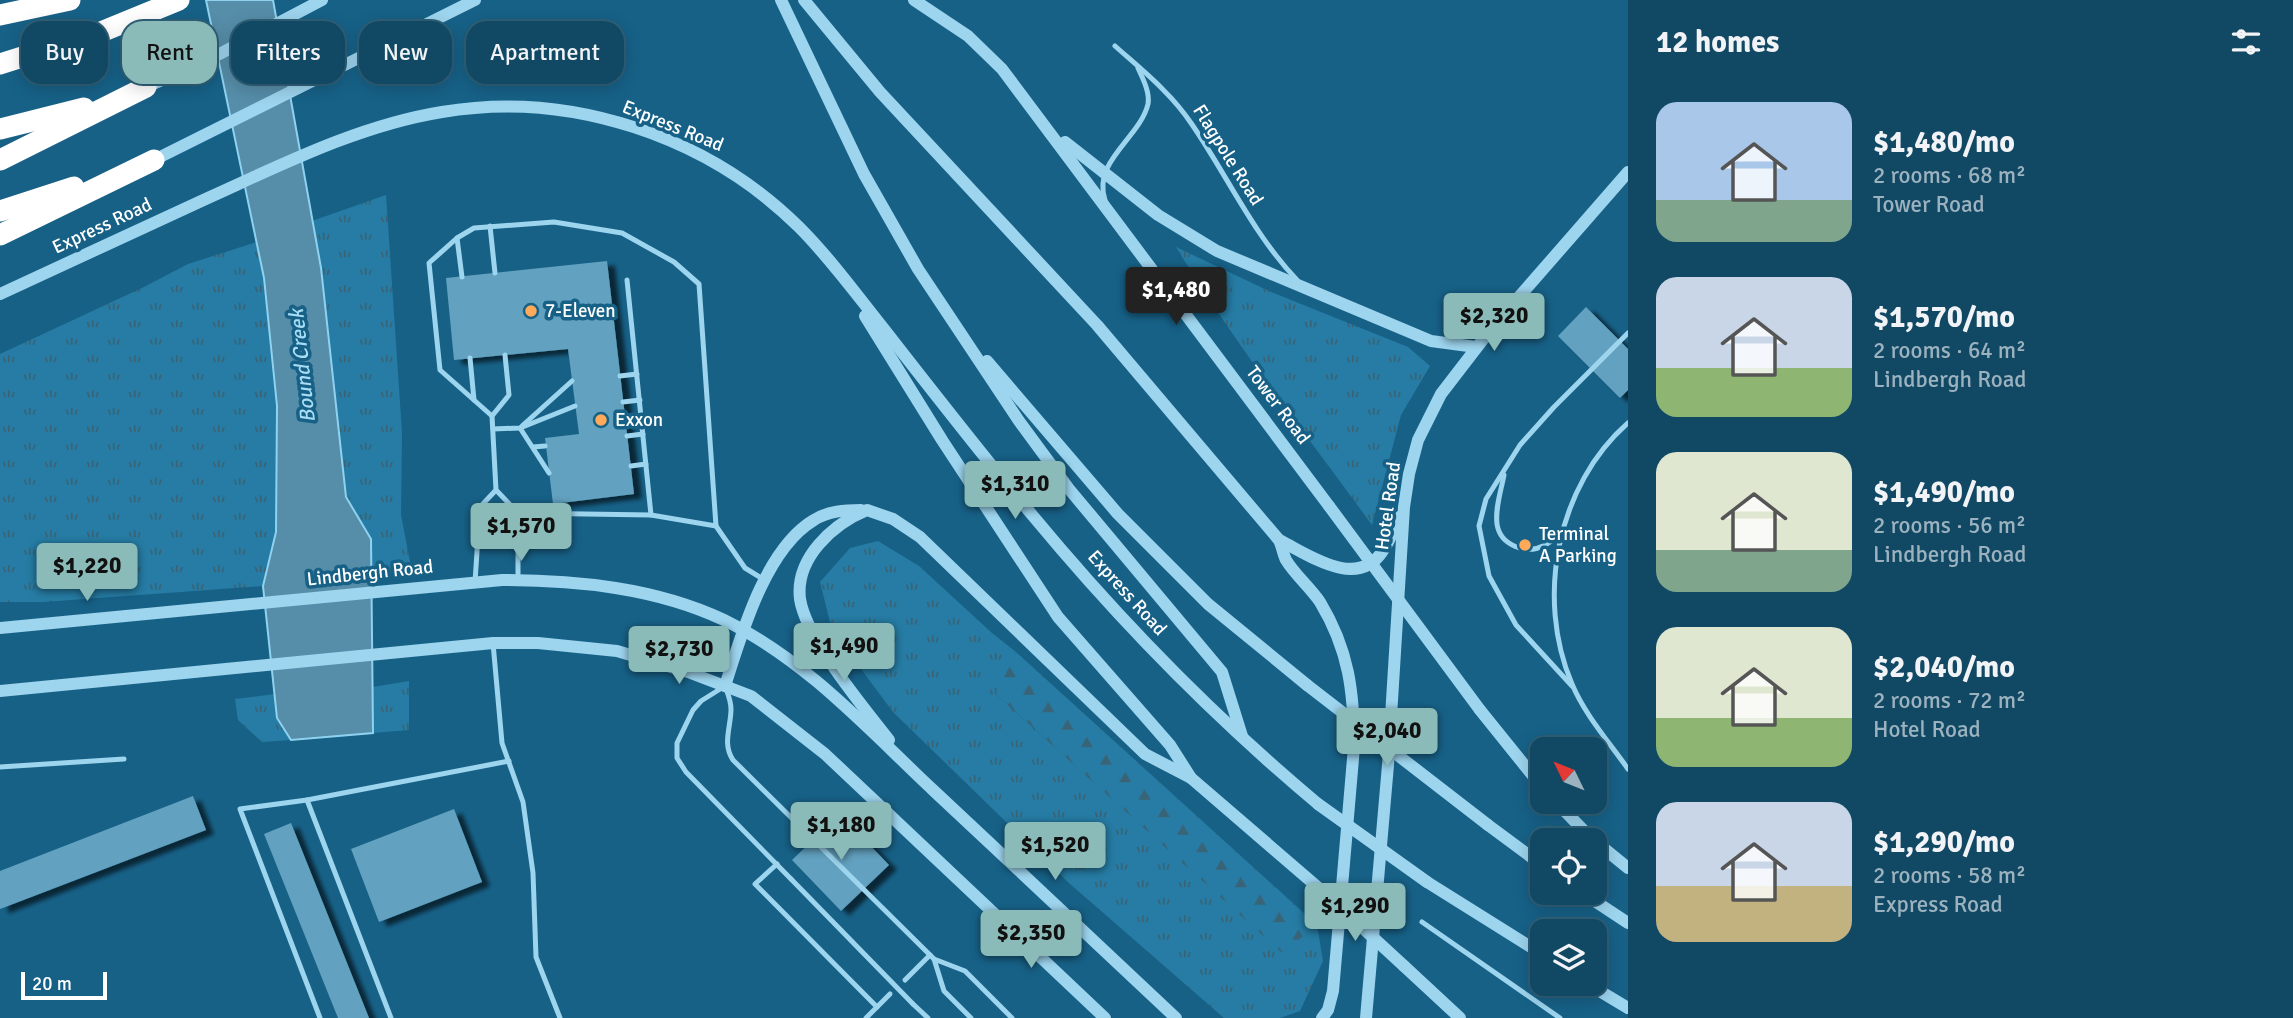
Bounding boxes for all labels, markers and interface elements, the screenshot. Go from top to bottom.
chip: Buy [21,21,108,84]
chip: Rent [122,21,217,84]
chip: Filters [231,21,345,84]
chip: New [359,21,452,84]
chip: Apartment [466,21,624,84]
icon: filters [2227,23,2265,61]
text: 12 homes [1656,24,1779,61]
street label: Express Road [619,95,727,157]
street label: Flagpole Road [1187,100,1269,210]
text: $1,480/mo [1873,124,2015,161]
icon: home [1712,130,1796,214]
text: 2 rooms · 68 m² [1873,161,2026,190]
text: Tower Road [1873,190,1985,219]
street label: Express Road [48,192,156,260]
pin: $1,480 [1119,268,1233,327]
text: $1,480 [1142,275,1210,304]
pin: $2,320 [1437,294,1551,353]
place label: 7-Eleven [545,299,616,323]
text: $1,570/mo [1873,299,2015,336]
text: $2,320 [1460,301,1528,330]
marker: 7-Eleven [523,303,539,319]
icon: home [1712,305,1796,389]
water label: Bound Creek [283,306,321,424]
text: 2 rooms · 64 m² [1873,336,2026,365]
street label: Tower Road [1241,361,1315,449]
text: Lindbergh Road [1873,365,2026,394]
place label: Exxon [615,408,663,432]
marker: Exxon [593,412,609,428]
street label: Hotel Road [1370,460,1406,552]
pin: $1,310 [958,462,1072,521]
text: $1,310 [981,469,1049,498]
text: $1,490/mo [1873,474,2015,511]
icon: home [1712,480,1796,564]
pin: $1,570 [464,504,578,563]
text: $1,570 [487,511,555,540]
text: 2 rooms · 56 m² [1873,511,2026,540]
place label: Terminal A Parking [1539,522,1617,568]
marker: Terminal A Parking [1517,537,1533,553]
text: Lindbergh Road [1873,540,2026,569]
pin: $1,220 [30,544,144,603]
street label: Express Road [1082,545,1172,641]
text: $1,220 [53,551,121,580]
street label: Lindbergh Road [306,554,434,592]
pin: $1,490 [787,624,901,683]
pin: $2,730 [622,626,736,686]
text: $1,490 [810,631,878,660]
text: $2,730 [645,634,713,663]
text: $2,040/mo [1873,649,2015,686]
icon: home [1712,655,1796,739]
text: 2 rooms · 72 m² [1873,686,2026,715]
pin: $2,040 [1330,708,1444,768]
text: Hotel Road [1873,715,1981,744]
text: $2,040 [1353,716,1421,745]
north arrow [1530,737,1606,814]
map controls [1530,737,1607,996]
pin: $1,180 [784,802,898,862]
text: $1,180 [807,810,875,839]
pin: $1,520 [998,822,1112,882]
text: $1,290/mo [1873,824,2015,861]
button: locate [1530,828,1607,905]
text: $1,520 [1021,830,1089,859]
icon: home [1712,830,1796,914]
text: 2 rooms · 58 m² [1873,861,2026,890]
pin: $1,290 [1298,884,1412,943]
text: Express Road [1873,890,2003,919]
text: $1,290 [1321,891,1389,920]
pin: $2,350 [974,911,1088,970]
text: $2,350 [997,918,1065,947]
button: layers [1530,919,1607,996]
scale bar [21,969,107,1001]
text: 20 m [32,972,72,996]

